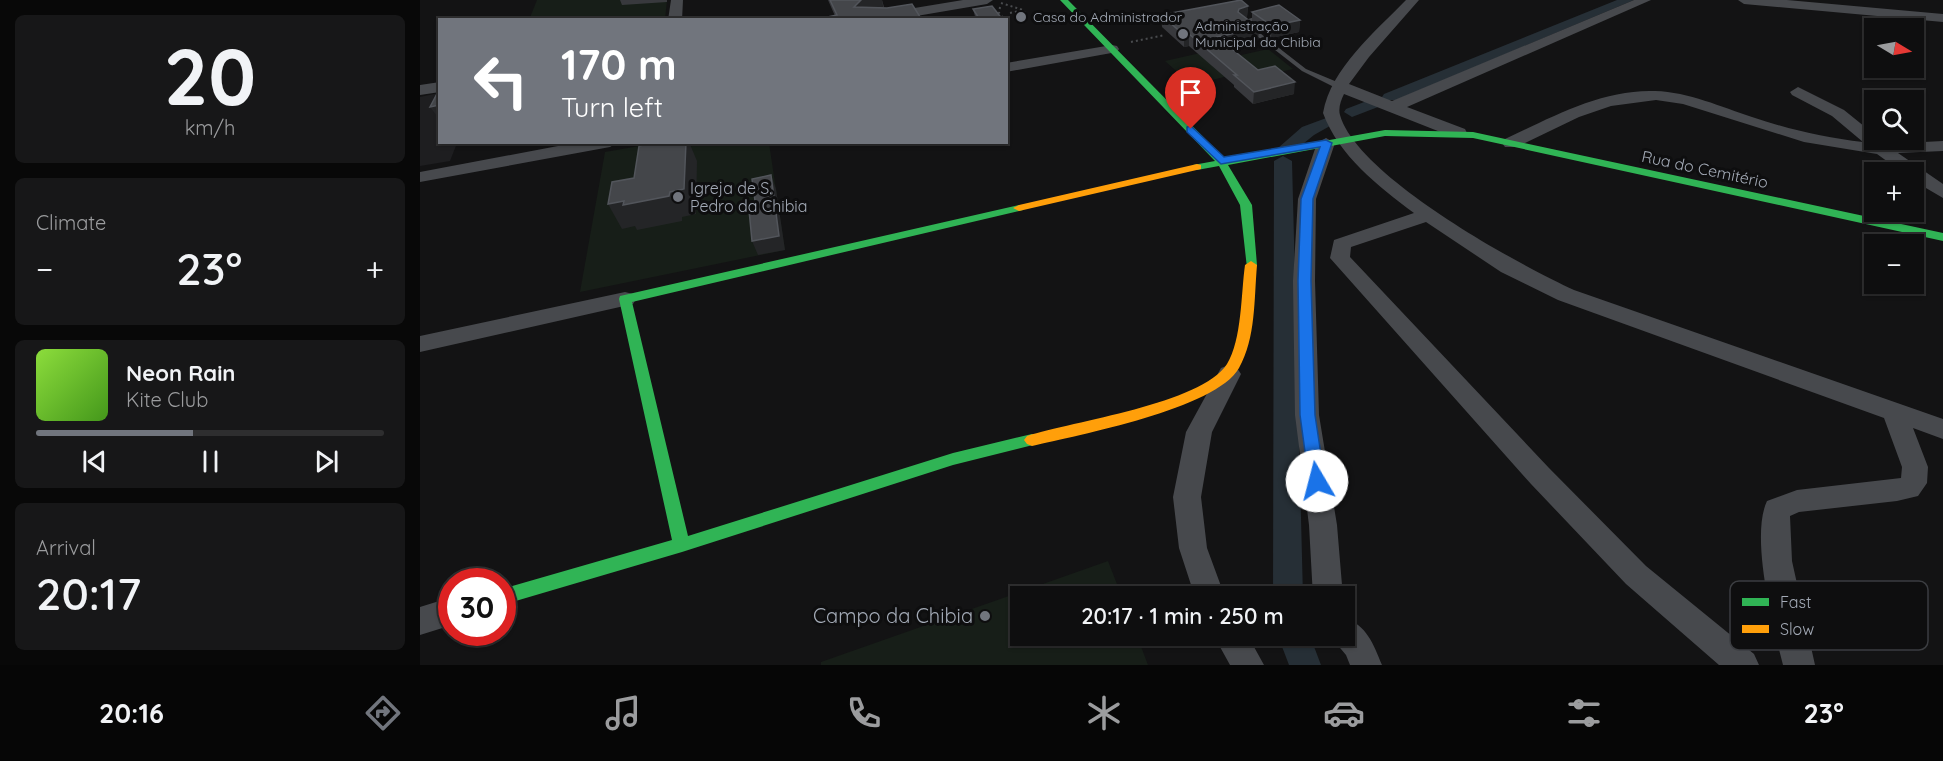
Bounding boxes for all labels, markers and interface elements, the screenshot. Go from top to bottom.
place label: Casa do Administrador [1033,8,1183,26]
marker: Casa do Administrador [1014,10,1028,24]
place label: Administração Municipal da Chibia [1195,17,1321,51]
north arrow [1864,18,1924,78]
map controls [1864,18,1924,294]
text: 20 [164,27,256,125]
marker: Administração Municipal da Chibia [1176,27,1190,41]
text: 170 m [561,38,677,91]
icon: left [462,42,540,120]
pin [1165,67,1216,129]
icon: arrive [1174,76,1207,109]
text: Turn left [561,90,663,124]
button: search [1864,90,1924,150]
text: km/h [185,115,235,140]
street label: Rua do Cemitério [1640,146,1770,192]
button: + [1864,162,1924,222]
place label: Igreja de S. Pedro da Chibia [690,178,808,216]
marker: Igreja de S. Pedro da Chibia [671,190,685,204]
text: Climate [36,210,106,235]
button: − [1864,234,1924,294]
text: 23° [176,240,242,296]
text: − [36,248,53,289]
text: + [365,248,384,289]
text: Neon Rain [126,359,235,387]
text: Kite Club [126,387,208,412]
icon: previous [78,445,111,478]
icon: pause [194,445,227,478]
icon: next [310,445,343,478]
position arrow [1285,449,1349,513]
text: Arrival [36,535,96,560]
text: 20:17 [36,565,141,621]
speed limit sign: 30 [438,568,516,646]
legend [1730,581,1928,650]
text: Fast [1780,592,1811,612]
text: 20:17 · 1 min · 250 m [1081,602,1284,630]
place label: Campo da Chibia [813,603,973,628]
marker: Campo da Chibia [978,609,992,623]
text: Slow [1780,619,1814,639]
icon: directions [362,692,404,734]
icon: music [602,692,644,734]
icon: phone [843,692,885,734]
icon: climate [1083,692,1125,734]
icon: car [1323,692,1365,734]
icon: filters [1563,692,1605,734]
text: 20:16 [99,696,164,730]
text: 23° [1803,696,1844,730]

